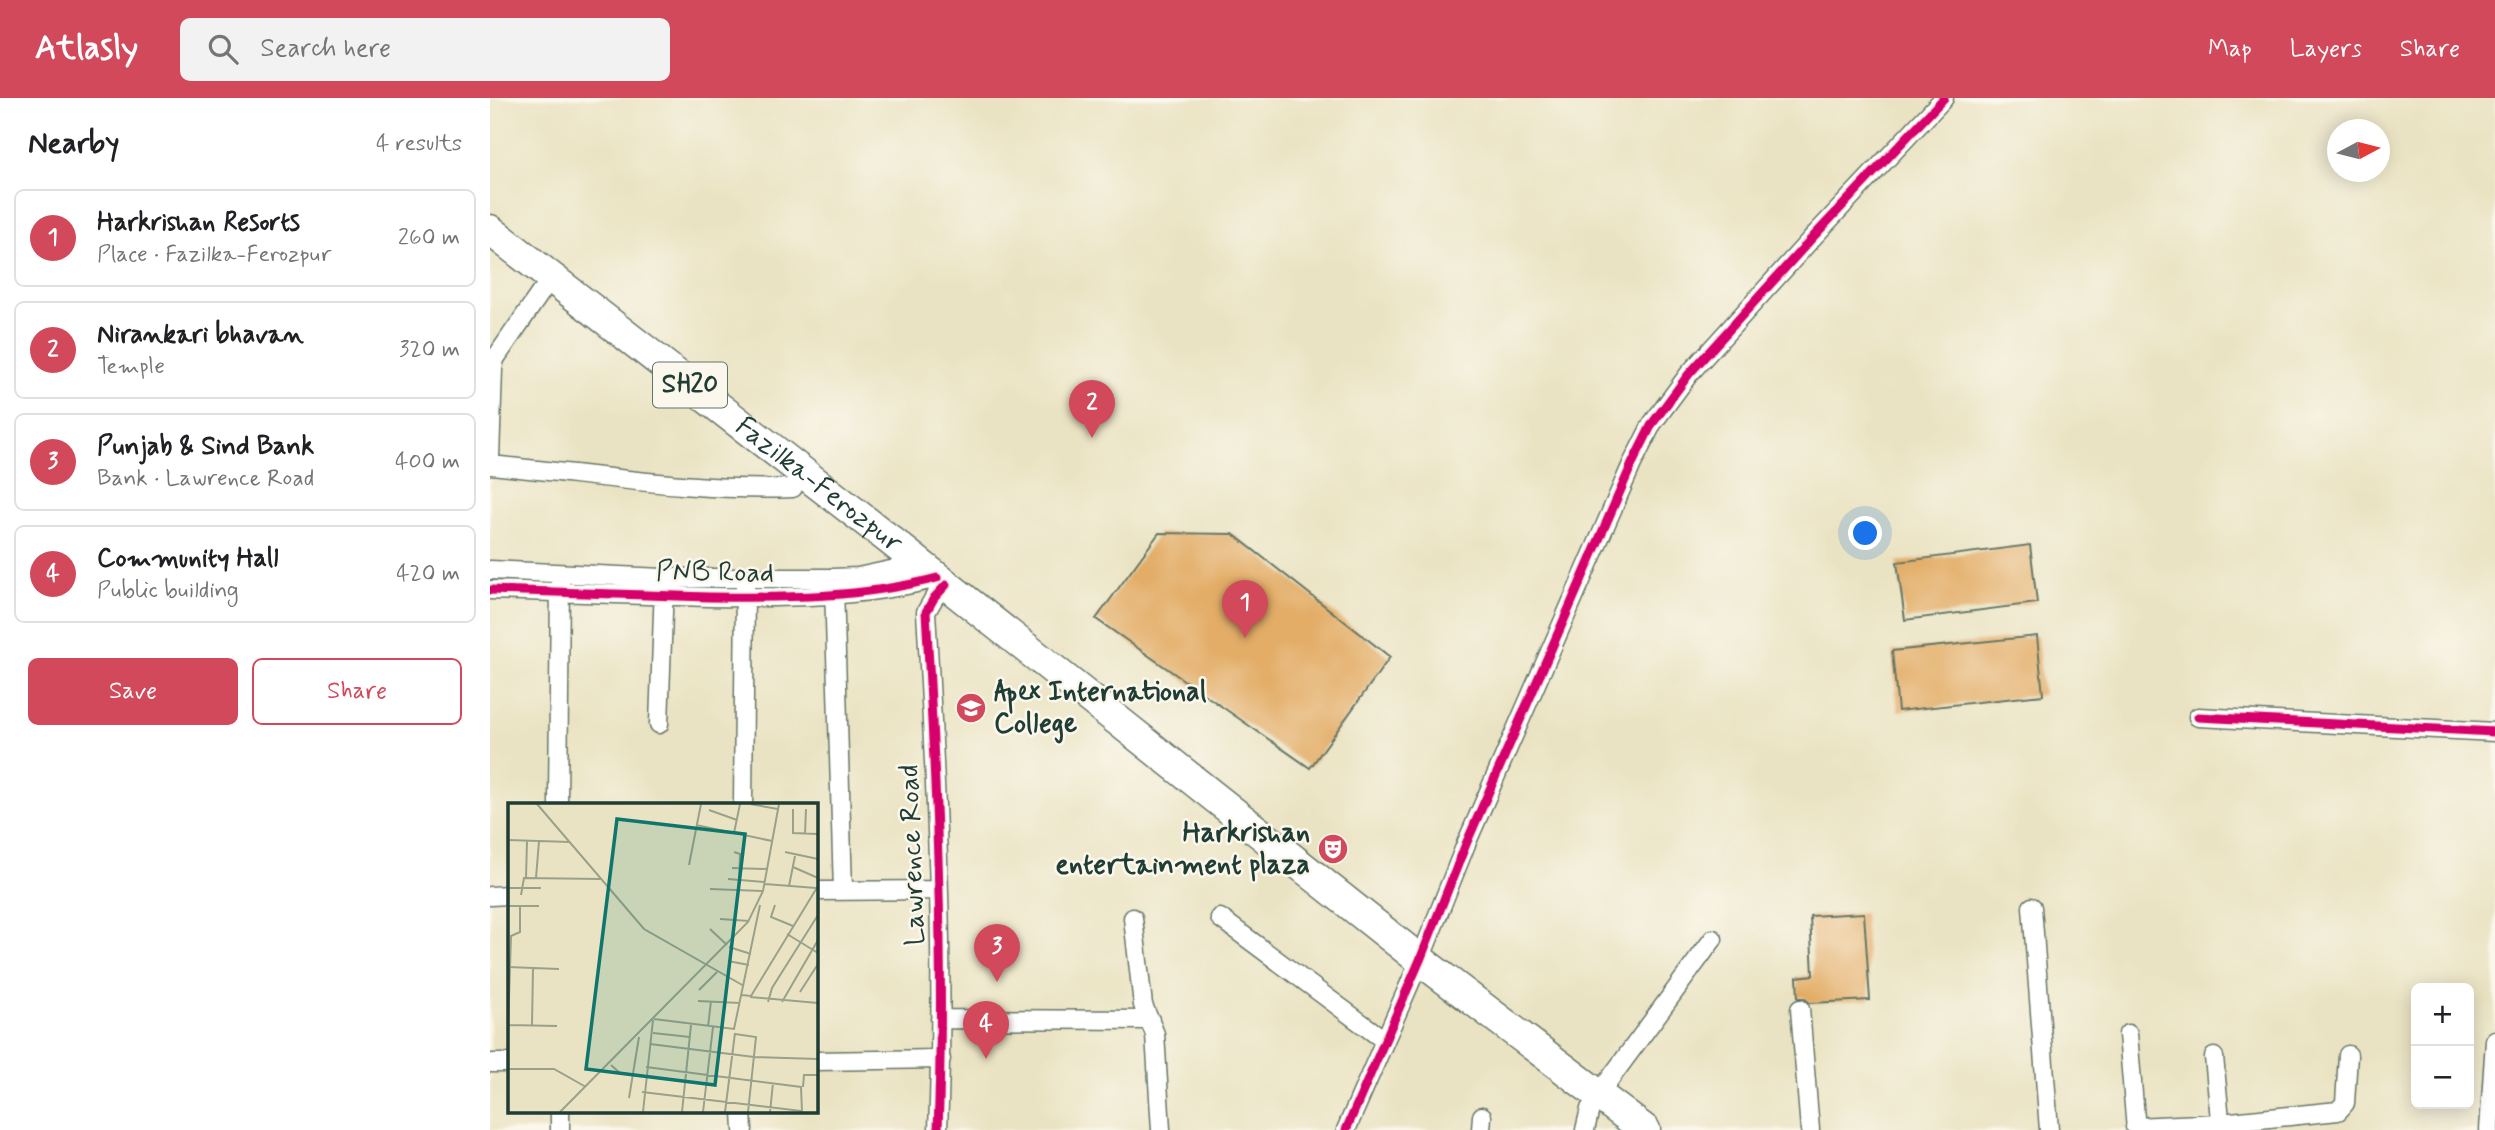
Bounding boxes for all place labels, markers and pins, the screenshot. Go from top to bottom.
pin: 2 [1069,380,1115,438]
pin: 1 [1222,580,1268,638]
place label: Apex International College [994,674,1207,744]
school or university icon: Apex International College [954,691,988,725]
place label: Harkrishan entertainment plaza [1055,815,1310,884]
theatre icon: Harkrishan entertainment plaza [1316,832,1350,866]
pin: 3 [974,924,1020,982]
pin: 4 [963,1001,1009,1059]

